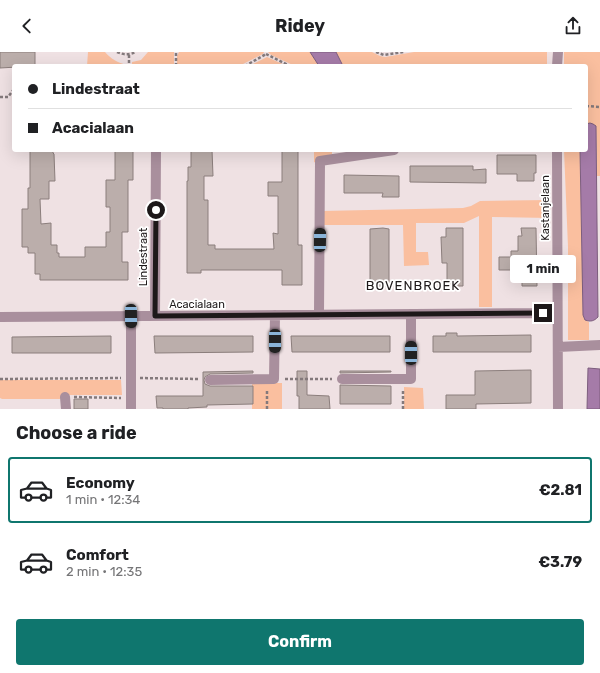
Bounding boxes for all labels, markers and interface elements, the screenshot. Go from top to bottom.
icon: back [16,15,38,37]
text: Ridey [275,15,325,37]
icon: share [562,15,584,37]
text: Lindestraat [52,80,140,98]
text: Acacialaan [52,119,134,137]
street label: Kastanjelaan [539,175,552,241]
route start [147,201,165,219]
street label: Lindestraat [137,227,150,286]
car [314,228,326,252]
callout: 1 min [510,255,576,283]
text: 1 min [526,261,560,276]
district label: BOVENBROEK [366,278,460,293]
street label: Acacialaan [169,298,225,311]
car [125,304,137,328]
route end [534,304,552,322]
car [269,329,281,353]
car [405,341,417,365]
text: Choose a ride [16,422,137,444]
icon: car [18,472,54,508]
text: Economy [66,474,135,492]
text: €2.81 [539,481,582,499]
text: 1 min · 12:34 [66,492,140,507]
icon: car [18,544,54,580]
text: Comfort [66,546,129,564]
text: €3.79 [538,553,582,571]
text: 2 min · 12:35 [66,564,142,579]
button: Confirm [16,619,584,665]

